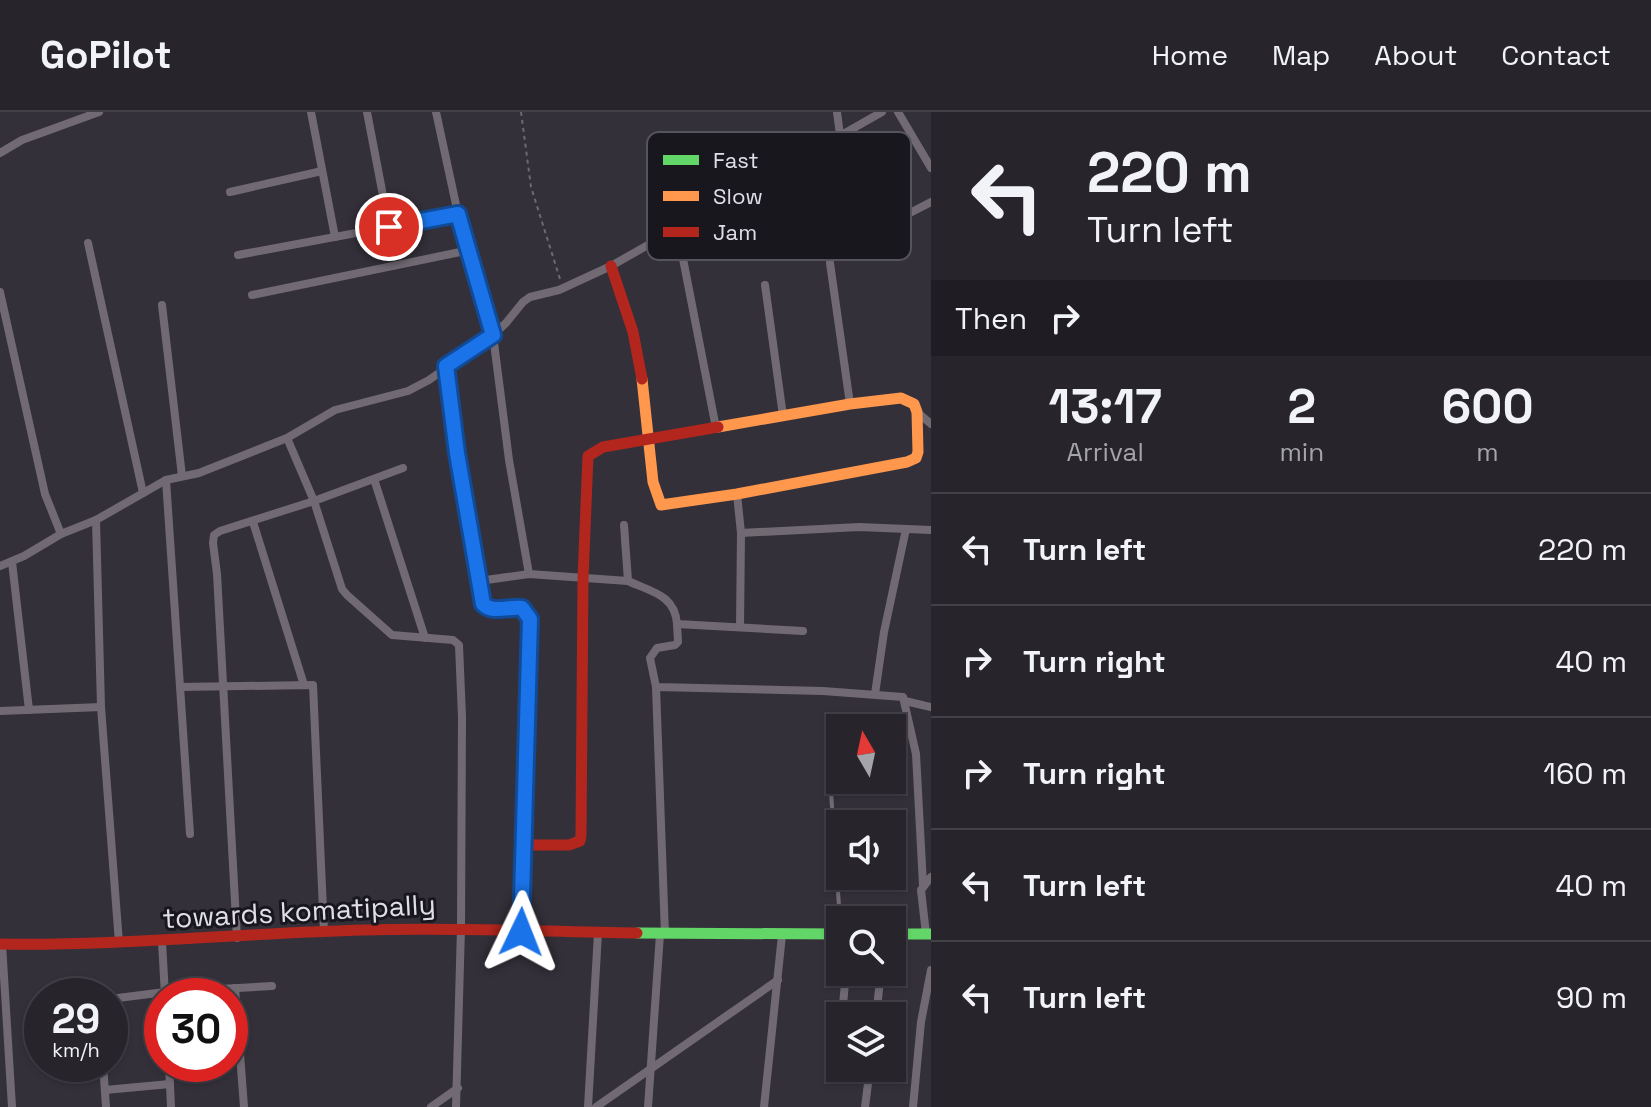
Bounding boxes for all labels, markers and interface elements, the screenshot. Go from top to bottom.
text: GoPilot [40,31,172,79]
text: Home [1152,37,1228,73]
text: Map [1272,37,1330,73]
text: About [1374,37,1457,73]
text: Contact [1501,37,1611,73]
legend [647,132,911,260]
text: 220 m [1087,137,1252,208]
icon: left [955,144,1059,248]
text: Fast [713,146,759,174]
text: Slow [713,182,763,210]
pin [355,193,423,261]
icon: arrive [367,205,411,249]
text: Turn left [1087,207,1234,253]
text: Jam [713,218,757,246]
icon: right [1043,296,1087,340]
text: Then [955,299,1027,338]
text: 13:17 [1048,376,1162,437]
text: 2 [1288,376,1316,437]
text: 600 [1442,376,1533,437]
text: Arrival [1067,435,1144,469]
text: min [1279,435,1324,469]
text: m [1476,435,1499,469]
icon: left [955,527,999,571]
text: Turn left [1023,530,1146,569]
text: 220 m [1538,530,1627,569]
icon: right [955,639,999,683]
text: Turn right [1023,642,1166,681]
text: 40 m [1556,642,1627,681]
north arrow [826,714,906,794]
map controls [826,714,906,1082]
icon: right [955,751,999,795]
text: Turn right [1023,754,1166,793]
text: 160 m [1543,754,1627,793]
button: sound [826,810,906,890]
icon: left [955,863,999,907]
text: Turn left [1023,866,1146,905]
text: 40 m [1556,866,1627,905]
street label: towards komatipally [162,886,436,936]
position arrow [479,890,563,974]
button: search [826,906,906,986]
icon: left [955,975,999,1019]
speed limit sign: 30 [144,978,248,1082]
text: Turn left [1023,978,1146,1017]
text: 90 m [1556,978,1627,1017]
text: 29 [52,994,100,1045]
button: layers [826,1002,906,1082]
text: km/h [52,1037,100,1063]

